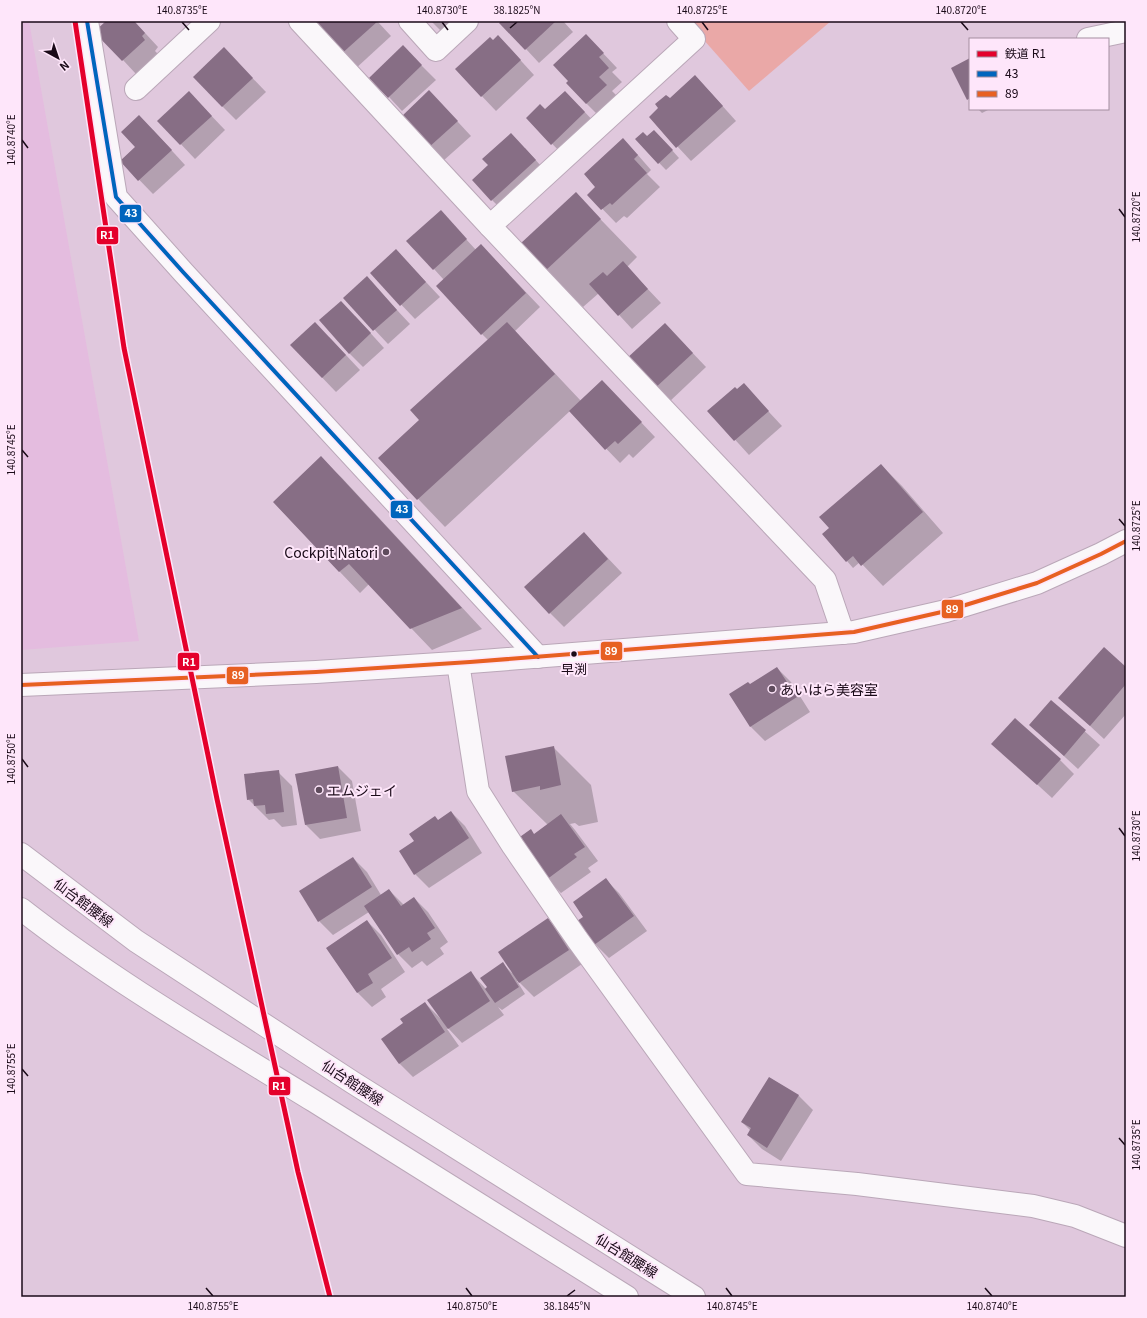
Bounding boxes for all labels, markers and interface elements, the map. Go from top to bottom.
text: 140.8735°E [156,2,208,17]
text: 140.8730°E [416,2,468,17]
text: 38.1825°N [493,2,541,17]
text: 140.8725°E [676,2,728,17]
text: 140.8720°E [935,2,987,17]
north arrow [38,38,78,78]
legend [969,38,1109,110]
text: 鉄道 R1 [1005,44,1046,61]
text: N [57,58,73,75]
text: 43 [1005,64,1018,81]
text: 89 [1005,84,1019,101]
text: 140.8740°E [3,114,18,166]
text: 140.8720°E [1128,191,1143,243]
line badge: 43 [119,204,142,223]
text: 43 [125,204,137,220]
line badge: R1 [96,226,119,245]
text: R1 [100,226,114,242]
text: 140.8745°E [3,424,18,476]
line badge: 43 [390,500,413,519]
text: 43 [396,500,408,516]
text: 140.8725°E [1128,500,1143,552]
place label: Cockpit Natori [284,542,378,562]
marker: Cockpit Natori [381,547,391,557]
line badge: 89 [941,599,964,619]
text: 89 [946,600,958,616]
line badge: 89 [600,641,623,661]
text: 89 [605,642,617,658]
marker: 早渕 [569,649,579,659]
line badge: R1 [177,652,200,671]
text: R1 [182,653,196,669]
place label: 早渕 [561,659,587,678]
line badge: 89 [226,666,249,685]
text: 89 [232,666,244,682]
place label: あいはら美容室 [780,679,878,699]
marker: あいはら美容室 [767,684,777,694]
text: 140.8750°E [3,733,18,785]
place label: エムジェイ [327,780,397,800]
marker: エムジェイ [314,785,324,795]
text: 140.8730°E [1128,810,1143,862]
street label: 仙台館腰線 [50,873,118,931]
text: 140.8755°E [3,1043,18,1095]
street label: 仙台館腰線 [318,1055,388,1109]
line badge: R1 [268,1076,291,1096]
text: R1 [272,1077,286,1093]
text: 140.8735°E [1128,1119,1143,1171]
street label: 仙台館腰線 [592,1228,662,1282]
text: 140.8755°E [187,1298,239,1313]
text: 140.8750°E [446,1298,498,1313]
text: 38.1845°N [543,1298,591,1313]
text: 140.8745°E [706,1298,758,1313]
text: 140.8740°E [966,1298,1018,1313]

